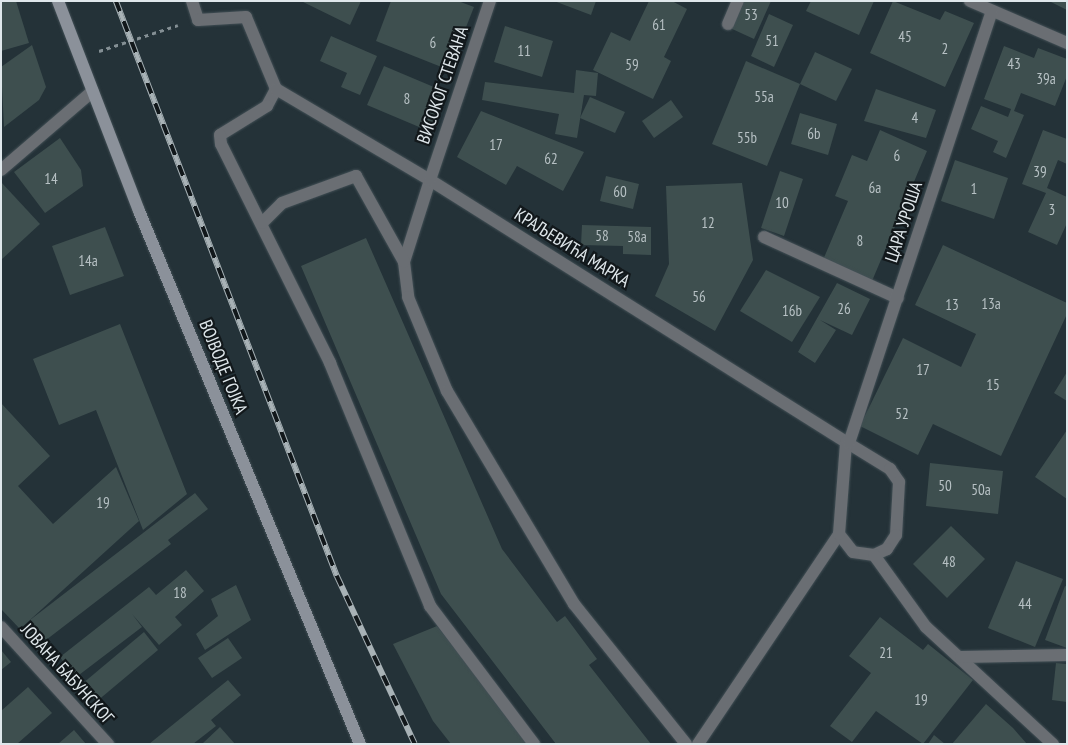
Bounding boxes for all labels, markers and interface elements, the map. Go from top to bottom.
house number: 53 [744,6,758,24]
house number: 61 [652,16,666,34]
street label: ВИСОКОГ СТЕВАНА [413,23,473,147]
house number: 45 [898,28,912,46]
house number: 51 [765,32,779,50]
house number: 6 [430,34,436,52]
house number: 2 [942,40,948,58]
house number: 11 [517,42,531,60]
house number: 43 [1007,55,1021,73]
house number: 59 [625,56,639,74]
house number: 39a [1036,70,1056,88]
house number: 55a [754,88,774,106]
house number: 8 [404,90,410,108]
house number: 4 [912,109,918,127]
house number: 6b [807,125,821,143]
house number: 55b [737,129,757,147]
house number: 17 [489,136,503,154]
house number: 6 [894,147,900,165]
house number: 62 [544,150,558,168]
house number: 39 [1033,163,1047,181]
house number: 14 [44,170,58,188]
street label: ЦАРА УРОША [881,178,927,266]
house number: 6a [869,179,881,197]
house number: 1 [971,180,977,198]
house number: 60 [613,183,627,201]
house number: 10 [775,194,789,212]
house number: 3 [1049,201,1055,219]
street label: КРАЉЕВИЋА МАРКА [510,204,634,292]
house number: 12 [701,214,715,232]
house number: 58 [595,227,609,245]
house number: 58a [627,228,647,246]
house number: 8 [857,232,863,250]
house number: 14a [78,252,98,270]
house number: 56 [692,288,706,306]
house number: 13a [981,295,1001,313]
house number: 13 [945,296,959,314]
house number: 26 [837,300,851,318]
house number: 16b [782,302,802,320]
street label: ВОЈВОДЕ ГОЈКА [194,317,252,417]
house number: 17 [916,361,930,379]
house number: 15 [986,376,1000,394]
house number: 52 [895,405,909,423]
house number: 50 [938,477,952,495]
house number: 50a [971,481,991,499]
house number: 19 [96,494,110,512]
house number: 48 [942,553,956,571]
house number: 18 [173,584,187,602]
house number: 44 [1018,595,1032,613]
street label: ЈОВАНА БАБУНСКОГ [16,619,118,729]
house number: 21 [879,644,893,662]
house number: 19 [914,691,928,709]

